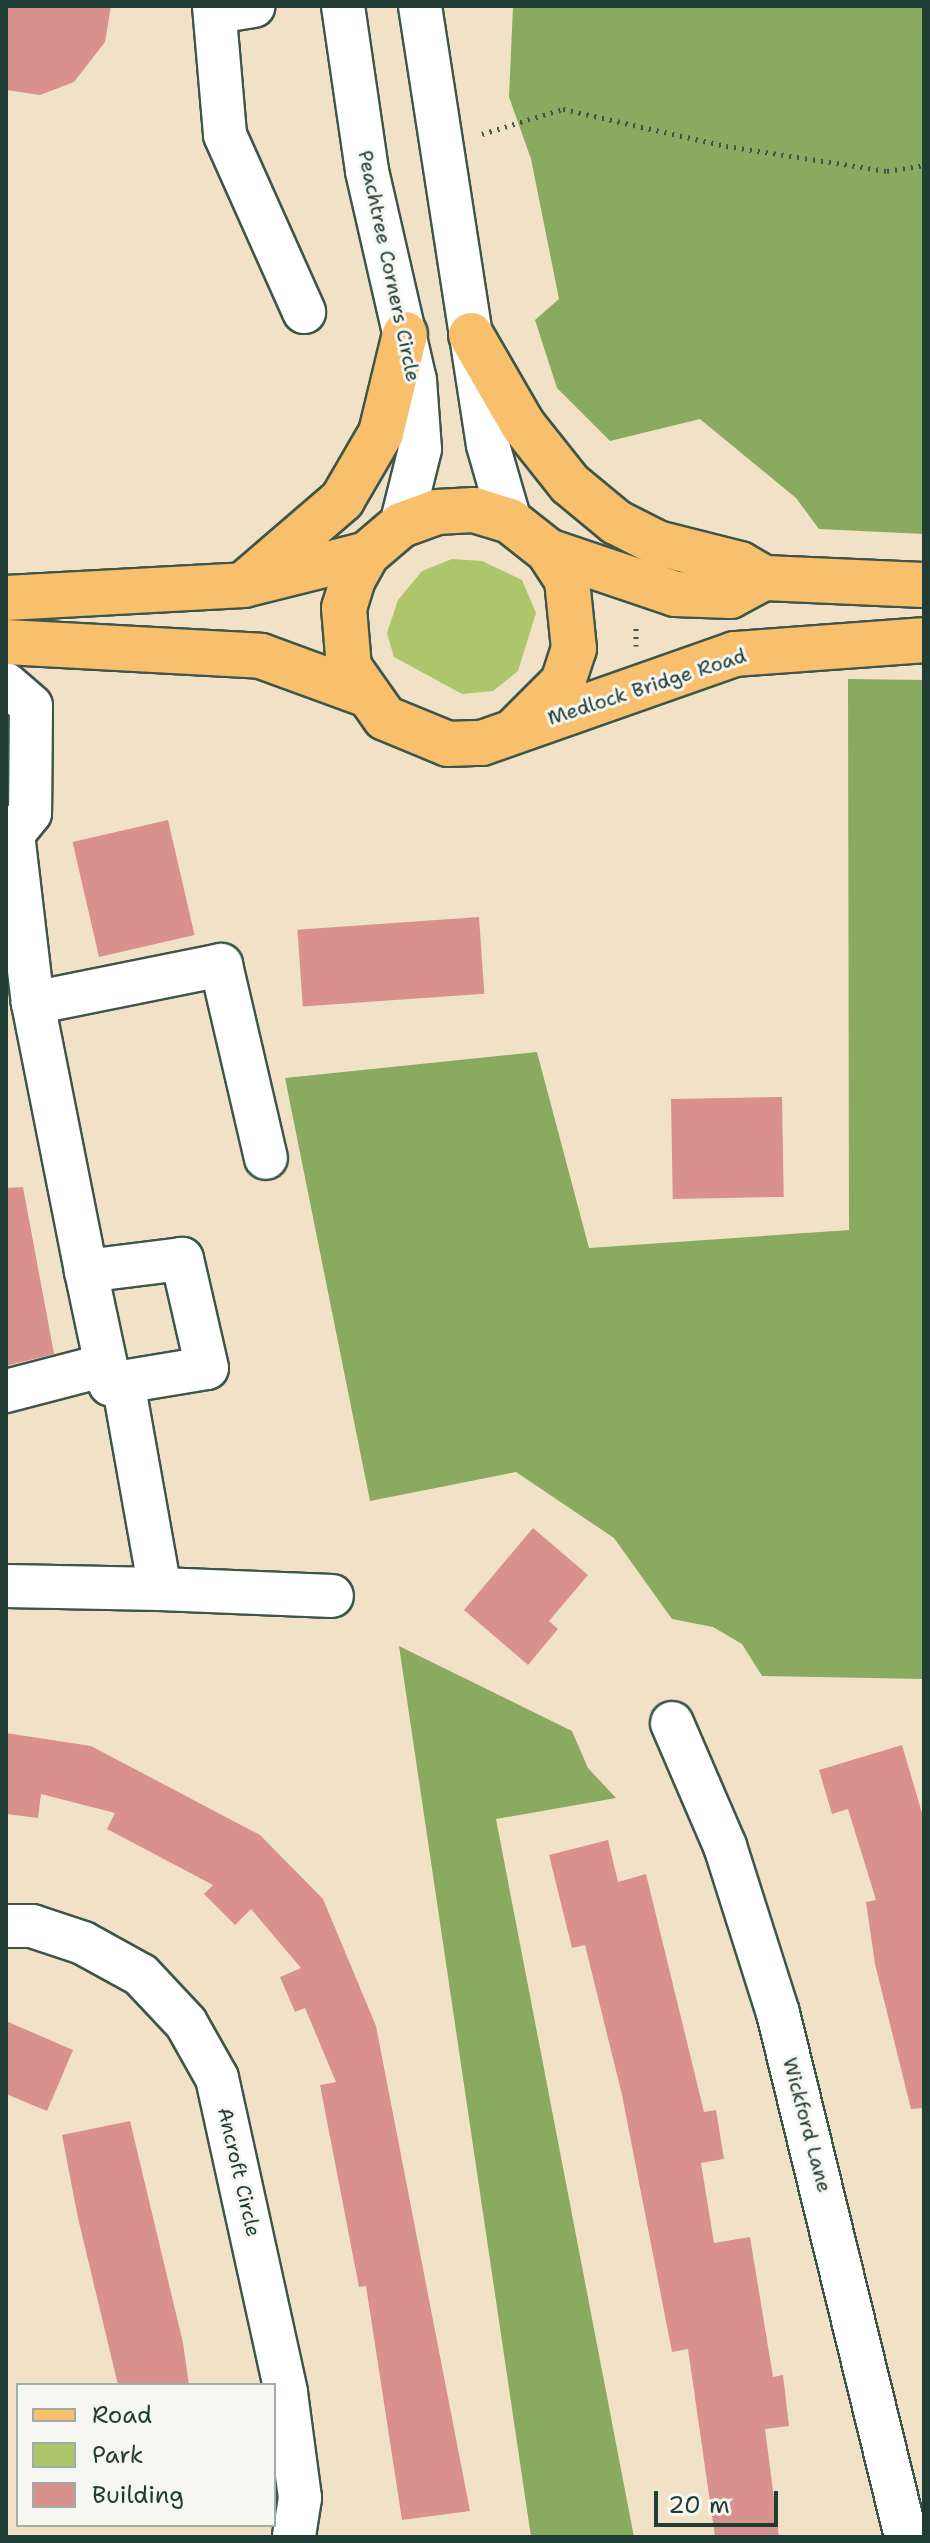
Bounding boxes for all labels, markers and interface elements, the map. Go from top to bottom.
street label: Peachtree Corners Circle [353,148,425,384]
street label: Medlock Bridge Road [545,644,749,730]
street label: Wickford Lane [777,2055,837,2195]
street label: Ancroft Circle [212,2105,266,2239]
legend [16,2383,276,2527]
text: Road [92,2399,152,2431]
text: Park [92,2439,144,2471]
scale bar [658,2475,782,2525]
text: Building [92,2479,184,2511]
text: 20 m [668,2489,730,2521]

